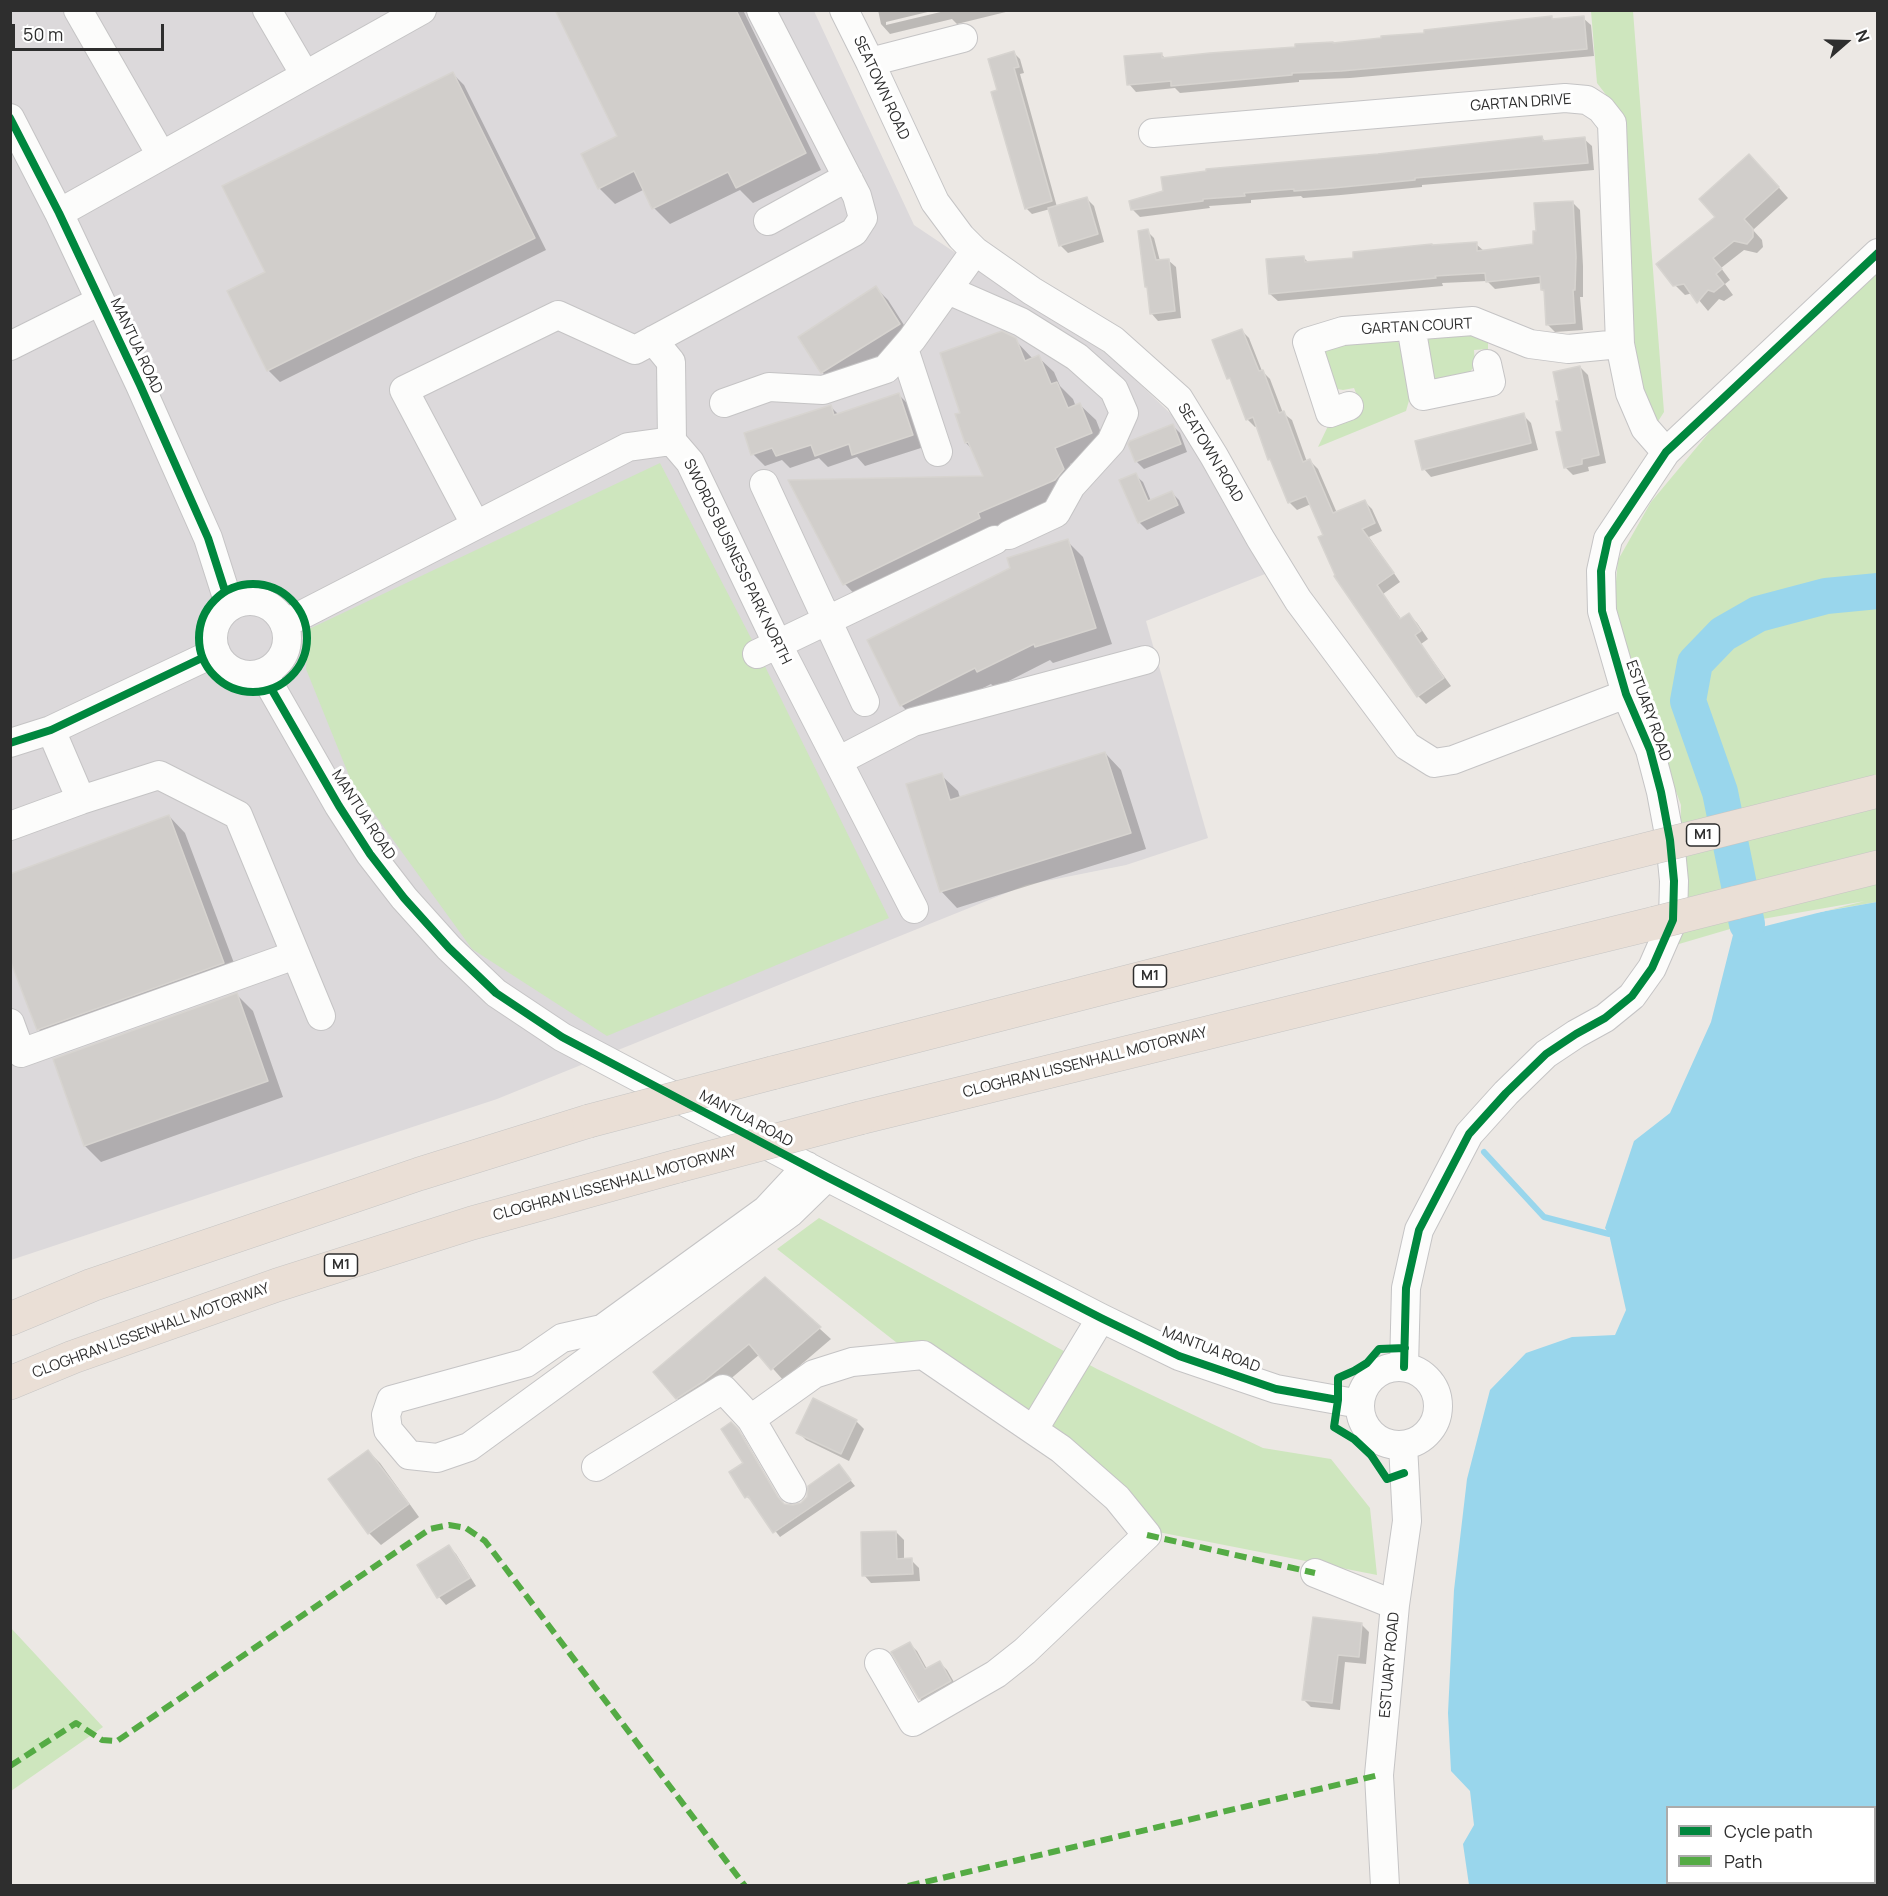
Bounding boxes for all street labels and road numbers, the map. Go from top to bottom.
street label: SEATOWN ROAD [849,33,913,143]
street label: GARTAN DRIVE [1470,90,1572,116]
street label: MANTUA ROAD [106,295,166,397]
street label: GARTAN COURT [1361,315,1473,339]
street label: SEATOWN ROAD [1173,400,1247,506]
street label: SWORDS BUSINESS PARK NORTH [679,456,795,668]
street label: ESTUARY ROAD [1621,658,1675,764]
street label: MANTUA ROAD [327,767,399,863]
road number: M1 [1686,824,1720,846]
road number: M1 [1134,965,1166,987]
street label: CLOGHRAN LISSENHALL MOTORWAY [961,1024,1209,1102]
street label: MANTUA ROAD [696,1087,796,1151]
street label: CLOGHRAN LISSENHALL MOTORWAY [491,1143,739,1225]
road number: M1 [324,1254,358,1276]
street label: CLOGHRAN LISSENHALL MOTORWAY [30,1280,272,1382]
street label: MANTUA ROAD [1159,1323,1263,1377]
street label: ESTUARY ROAD [1376,1611,1404,1719]

